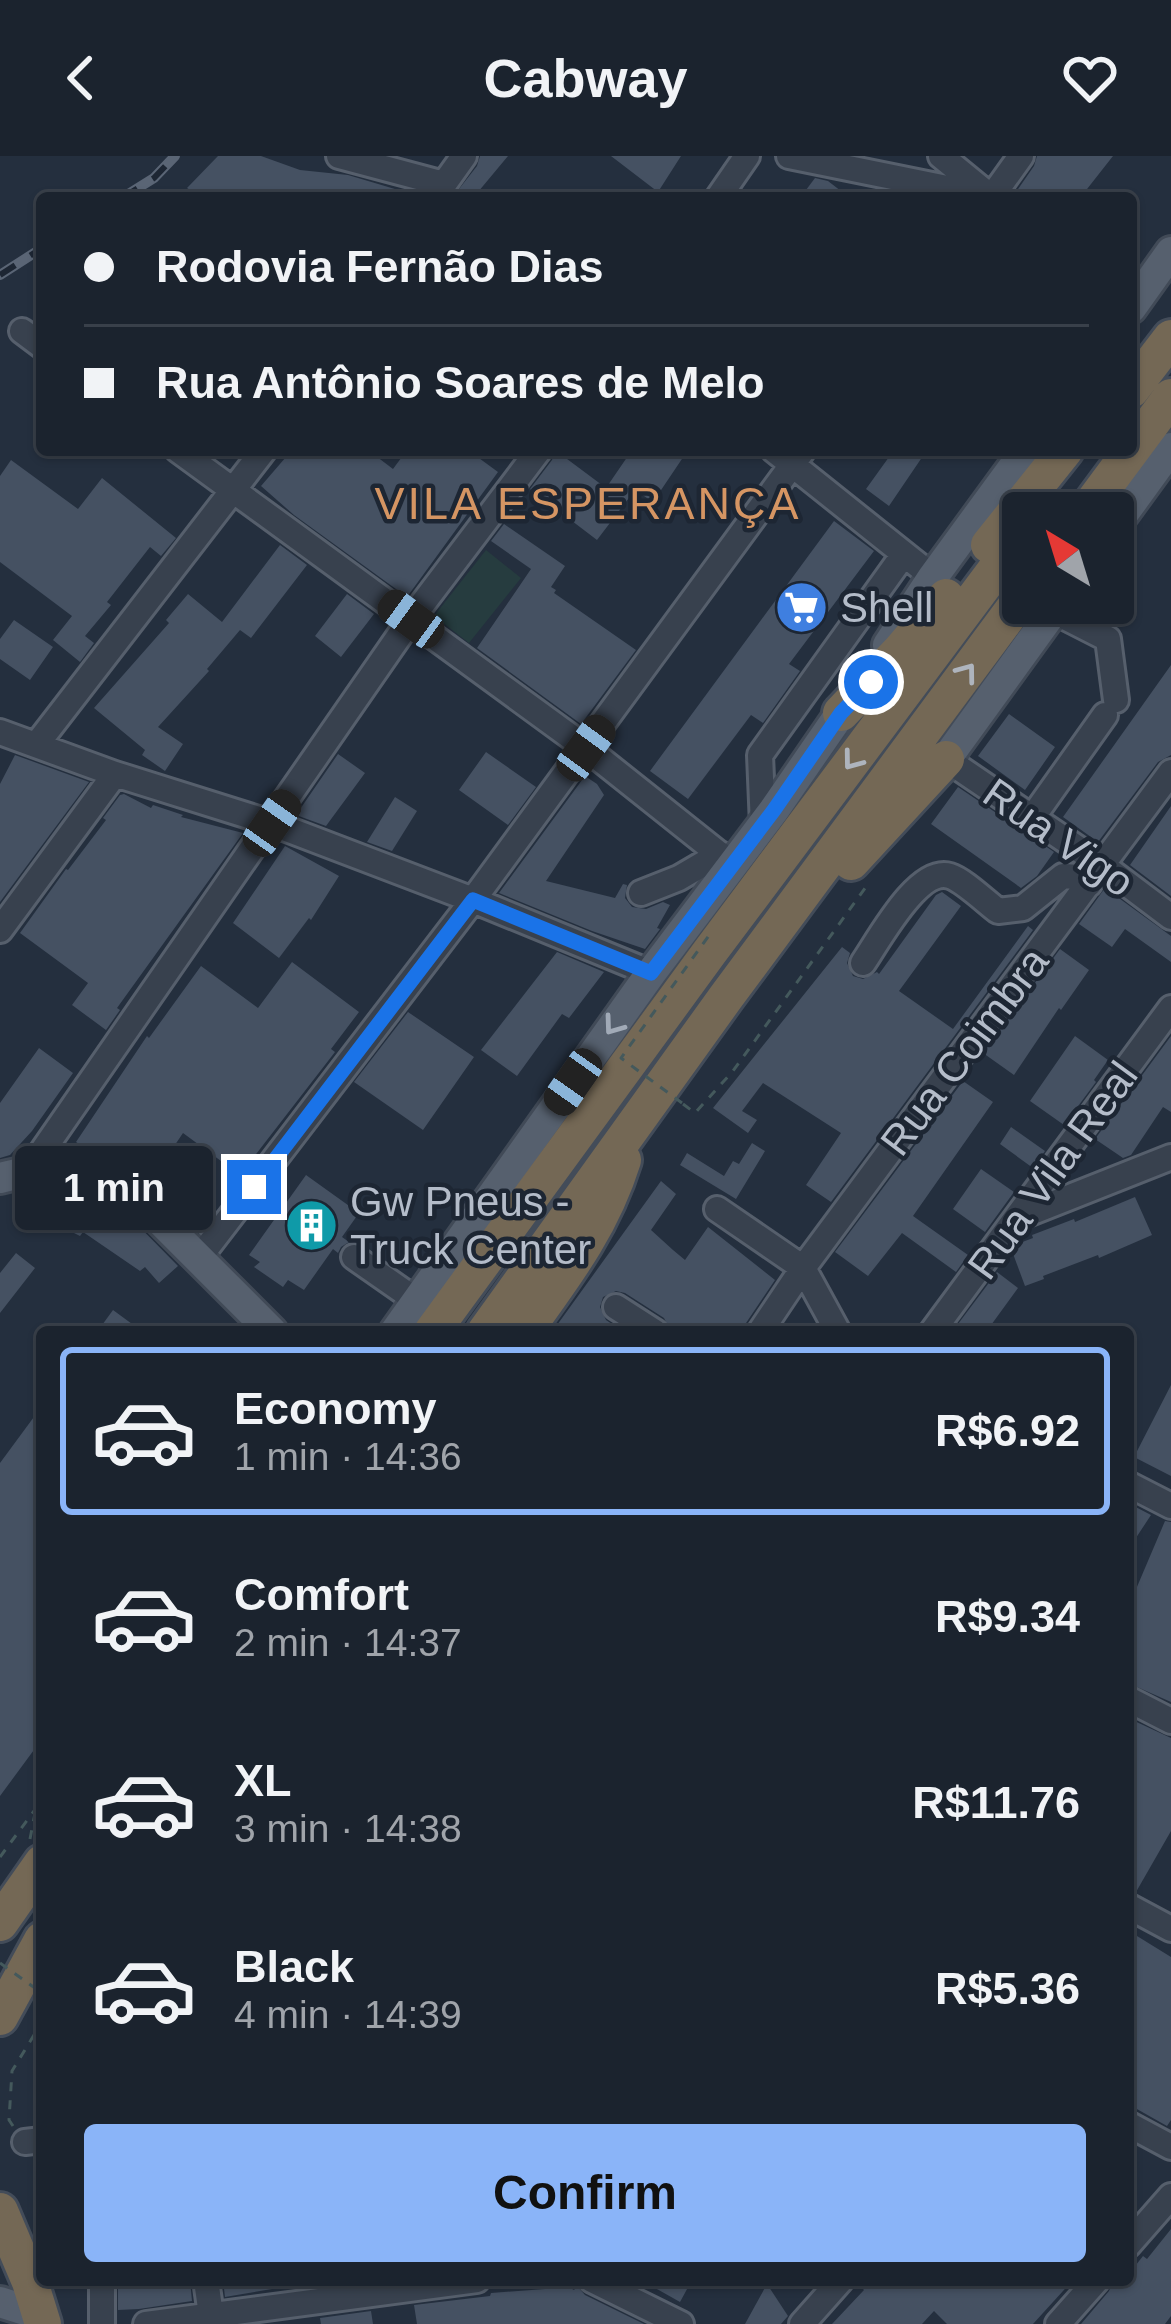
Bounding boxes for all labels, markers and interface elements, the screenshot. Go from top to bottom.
icon: back [48,45,114,111]
icon: heart [1057,45,1123,111]
text: Cabway [483,48,688,108]
text: Rodovia Fernão Dias [156,241,604,292]
text: Rua Antônio Soares de Melo [156,357,764,408]
district label: VILA ESPERANÇA [374,478,802,529]
north arrow [1002,492,1134,624]
map controls [1002,492,1134,624]
supermarket icon: Shell [773,579,829,635]
car [371,583,451,655]
place label: Shell [840,584,933,631]
route start [844,655,898,709]
one-way arrow [952,664,974,685]
car [550,708,622,788]
one-way arrow [844,748,866,769]
street label: Rua Vigo [975,769,1143,906]
car [237,783,307,863]
street label: Rua Coimbra [871,938,1058,1164]
one-way arrow [605,1013,627,1035]
car [538,1042,608,1122]
street label: Rua Vila Real [958,1053,1147,1288]
callout: 1 min [14,1145,212,1229]
route end [227,1160,281,1214]
text: 1 min [63,1166,165,1209]
place label: Gw Pneus - Truck Center [350,1178,591,1273]
building icon: Gw Pneus - Truck Center [283,1197,339,1253]
icon: car [90,1377,198,1485]
text: Economy [234,1383,437,1434]
text: R$6.92 [935,1405,1080,1456]
text: 1 min · 14:36 [234,1435,462,1478]
icon: car [90,1563,198,1671]
text: Comfort [234,1569,409,1620]
text: R$9.34 [935,1591,1080,1642]
text: 2 min · 14:37 [234,1621,462,1664]
icon: car [90,1749,198,1857]
text: XL [234,1755,292,1806]
text: R$11.76 [912,1777,1080,1828]
text: 3 min · 14:38 [234,1807,462,1850]
icon: car [90,1935,198,2043]
text: Black [234,1941,354,1992]
text: R$5.36 [935,1963,1080,2014]
text: 4 min · 14:39 [234,1993,462,2036]
button: Confirm [84,2124,1086,2262]

